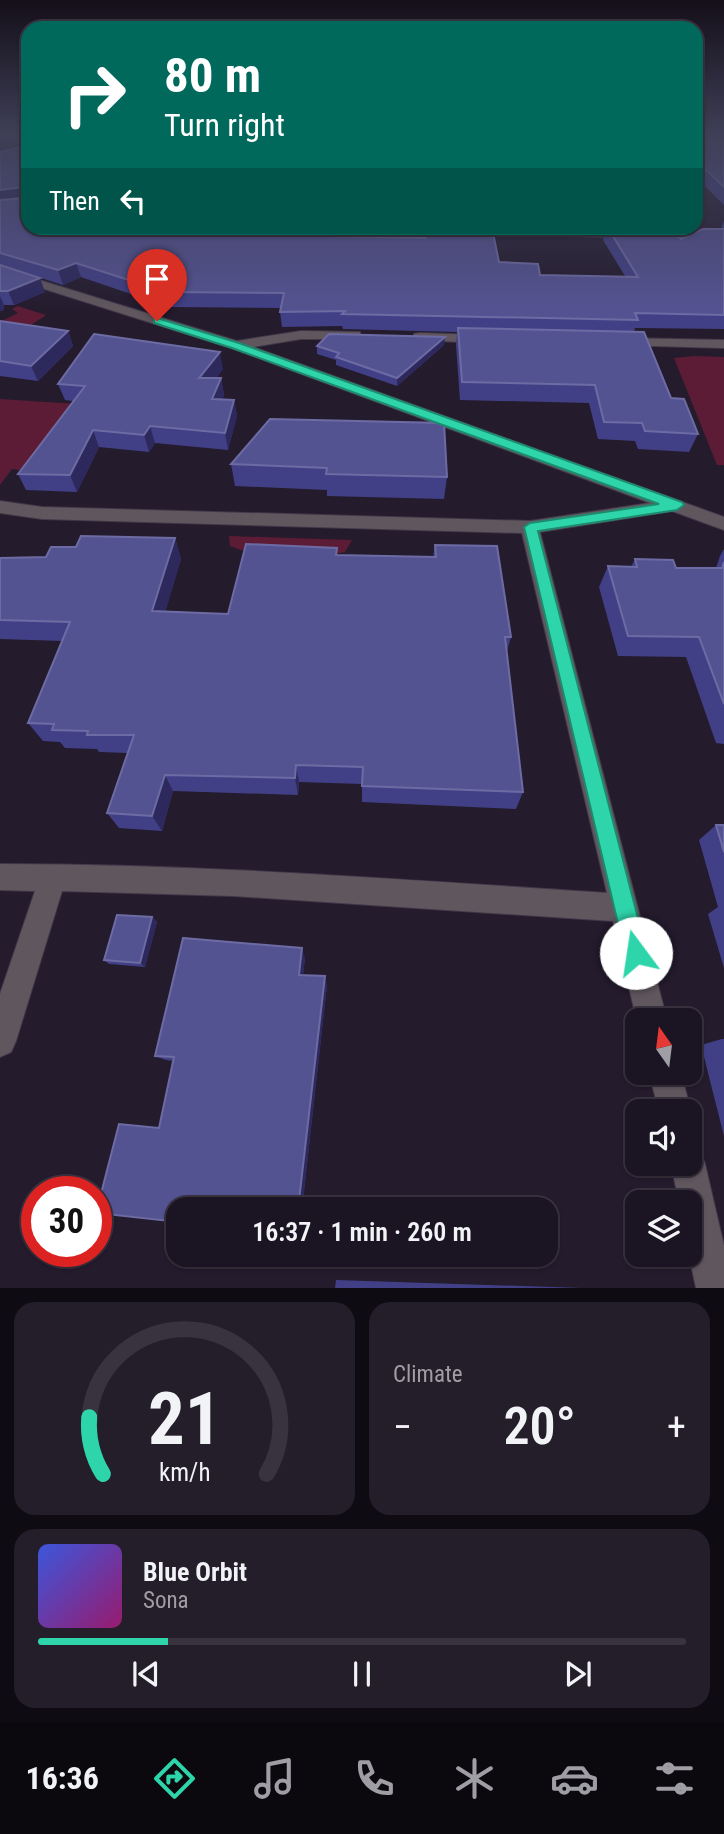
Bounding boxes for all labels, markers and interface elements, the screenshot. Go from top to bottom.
text: 80 m [164,47,261,104]
icon: right [49,49,140,140]
text: Turn right [164,106,285,144]
icon: left [114,182,152,220]
text: Then [49,186,100,216]
pin [127,249,187,321]
icon: arrive [138,260,176,298]
position arrow [599,916,673,990]
north arrow [625,1008,702,1085]
map controls [625,1008,702,1267]
button: sound [625,1099,702,1176]
speed limit sign: 30 [21,1176,112,1267]
button: layers [625,1190,702,1267]
text: 16:37 · 1 min · 260 m [252,1217,472,1247]
text: Climate [393,1361,463,1388]
text: 21 [148,1377,221,1463]
text: 20° [503,1396,576,1457]
text: − [393,1405,412,1449]
text: + [667,1405,686,1449]
text: km/h [159,1458,210,1487]
text: Blue Orbit [143,1557,247,1587]
text: Sona [143,1587,189,1614]
icon: previous [127,1655,165,1693]
icon: pause [343,1655,381,1693]
icon: next [559,1655,597,1693]
icon: directions [150,1754,199,1803]
icon: music [250,1754,299,1803]
icon: phone [350,1754,399,1803]
icon: climate [450,1754,499,1803]
icon: car [550,1754,599,1803]
icon: filters [650,1754,699,1803]
text: 16:36 [25,1759,99,1797]

